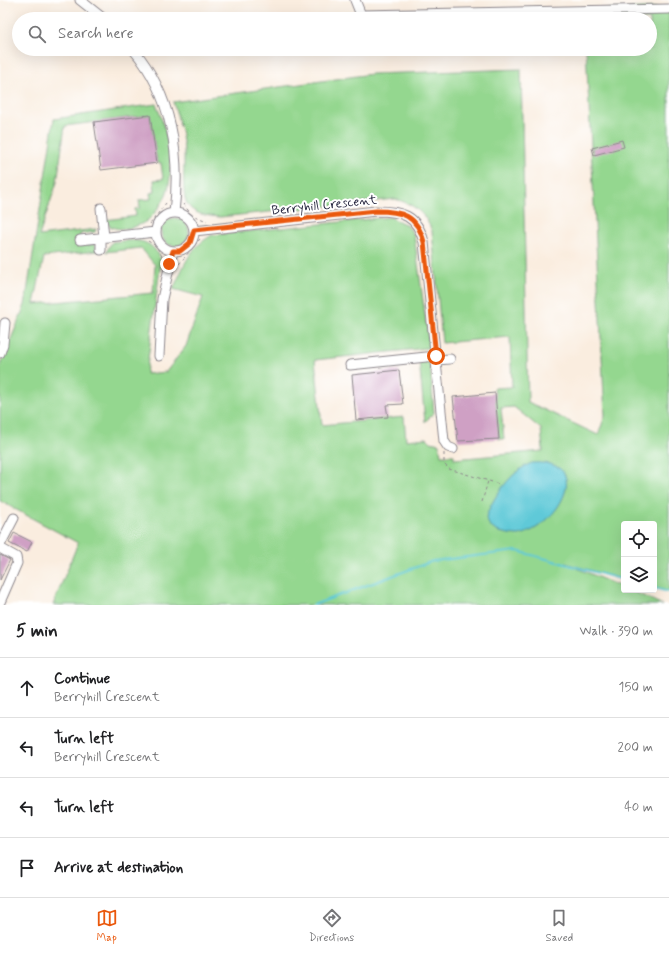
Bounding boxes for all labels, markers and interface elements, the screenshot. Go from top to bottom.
search box [12,12,657,56]
icon: search [26,23,48,45]
text: Search here [58,24,134,44]
street label: Berryhill Crescent [271,191,378,219]
route end [160,255,178,273]
route start [427,347,445,365]
map controls [621,521,657,593]
button: locate [621,521,657,557]
button: layers [621,557,657,593]
text: 5 min [16,620,58,642]
text: Walk · 390 m [580,623,653,640]
text: Continue [54,669,110,689]
icon: ahead [16,677,38,699]
text: 150 m [619,679,653,696]
text: Berryhill Crescent [54,689,160,706]
text: Turn left [54,729,114,749]
icon: left [16,737,38,759]
text: 200 m [618,739,653,756]
text: Berryhill Crescent [54,749,160,766]
icon: left [16,797,38,819]
text: Turn left [54,798,114,818]
text: 40 m [624,799,653,816]
icon: arrive [16,857,38,879]
text: Arrive at destination [54,858,183,878]
tab: Map [96,907,118,945]
tab: Directions [309,907,354,945]
tab: Saved [546,907,573,945]

